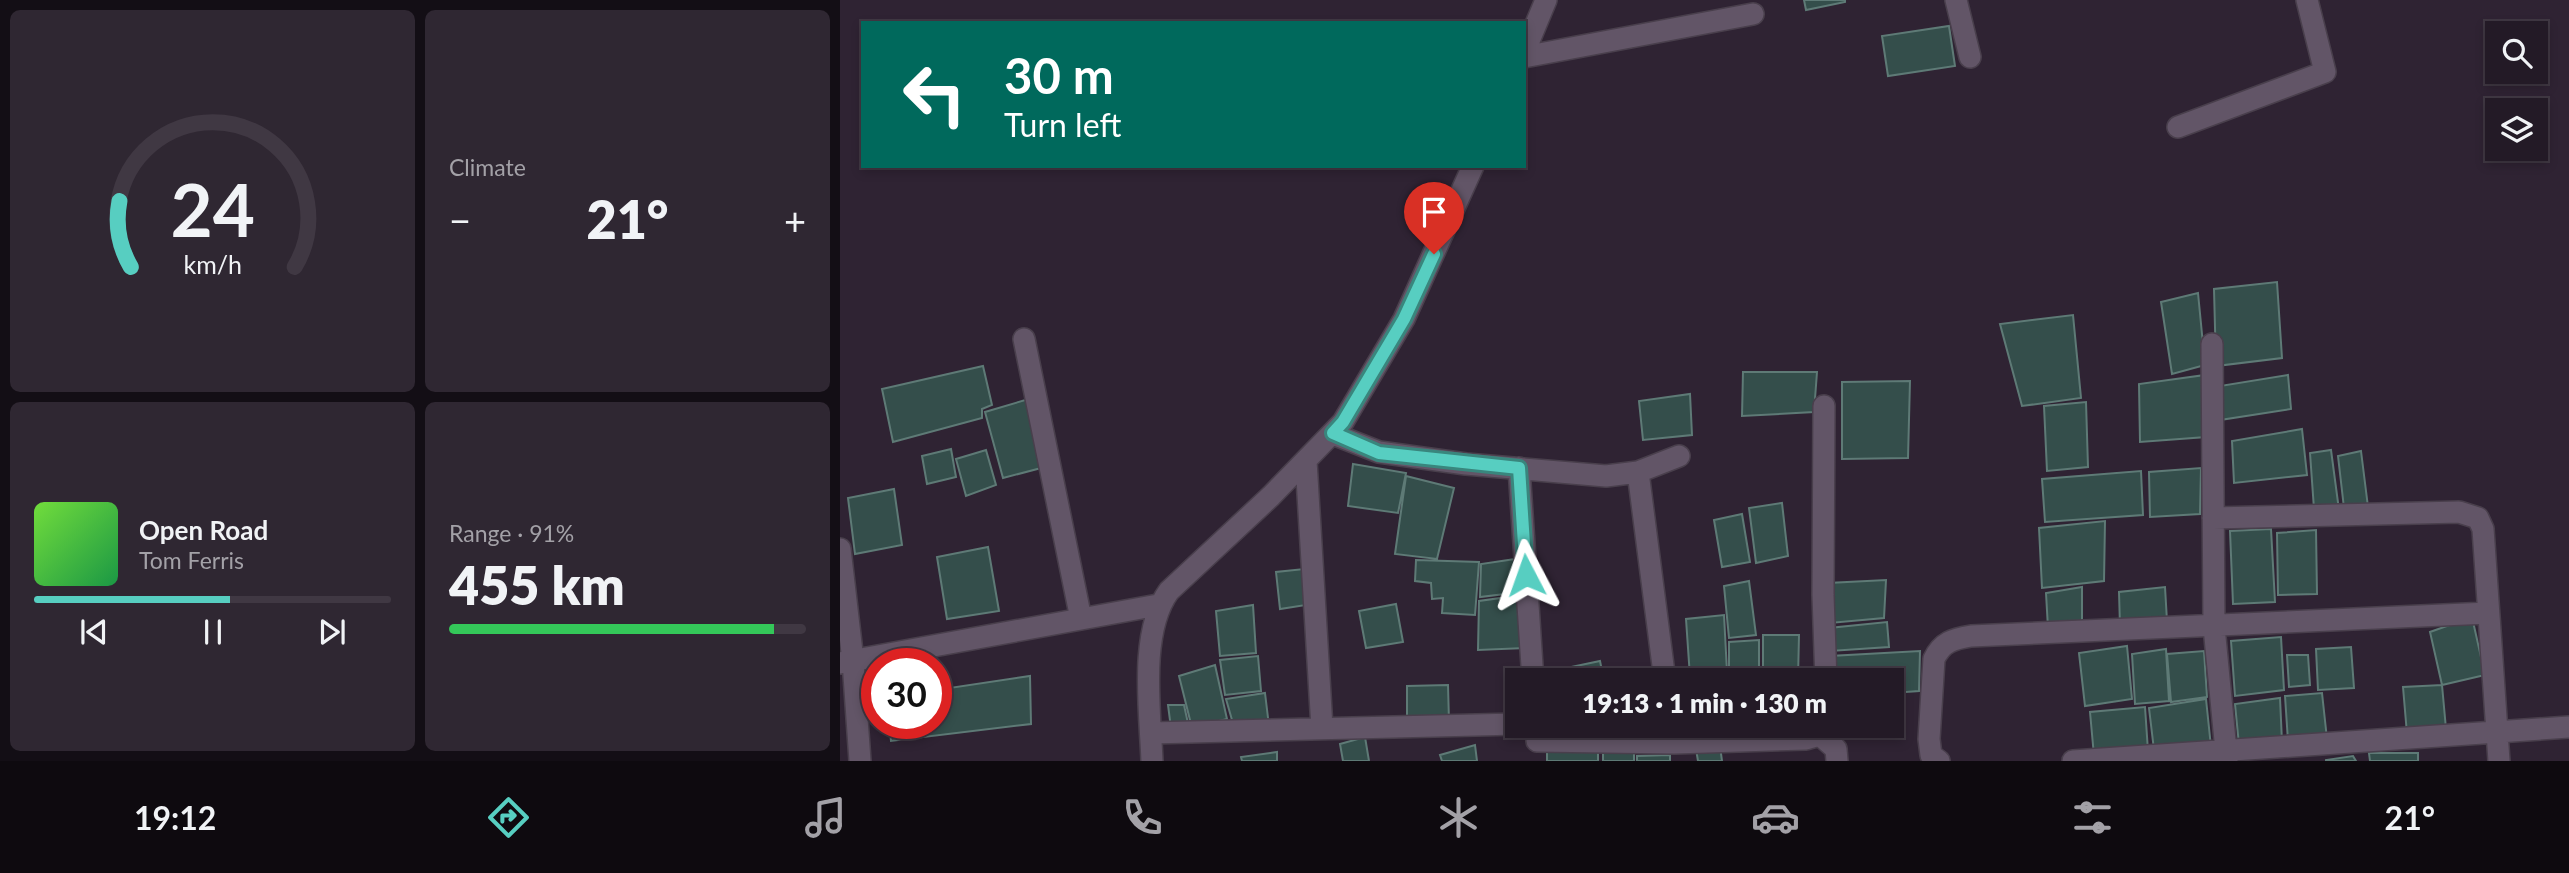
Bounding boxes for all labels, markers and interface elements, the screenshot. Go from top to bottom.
map controls [2485,21,2548,161]
button: search [2485,21,2548,84]
text: 30 m [1004,46,1114,104]
icon: left [889,49,980,140]
button: layers [2485,98,2548,161]
text: Turn left [1004,105,1121,144]
text: Climate [449,153,526,181]
text: 24 [170,165,255,253]
pin [1404,182,1464,254]
text: 21° [587,188,668,250]
icon: arrive [1415,193,1453,231]
text: − [449,197,471,243]
text: + [784,197,806,243]
text: km/h [183,249,242,279]
text: Open Road [139,514,268,546]
text: Range · 91% [449,519,574,547]
position arrow [1489,538,1563,612]
text: Tom Ferris [139,546,244,574]
text: 455 km [449,554,625,616]
icon: previous [75,613,113,651]
icon: pause [194,613,232,651]
icon: next [313,613,351,651]
speed limit sign: 30 [861,648,952,739]
text: 19:13 · 1 min · 130 m [1582,687,1827,719]
icon: directions [484,793,533,842]
icon: music [801,793,850,842]
icon: phone [1118,793,1167,842]
icon: climate [1434,793,1483,842]
icon: car [1751,793,1800,842]
icon: filters [2068,793,2117,842]
text: 19:12 [134,798,216,837]
text: 21° [2385,798,2435,837]

